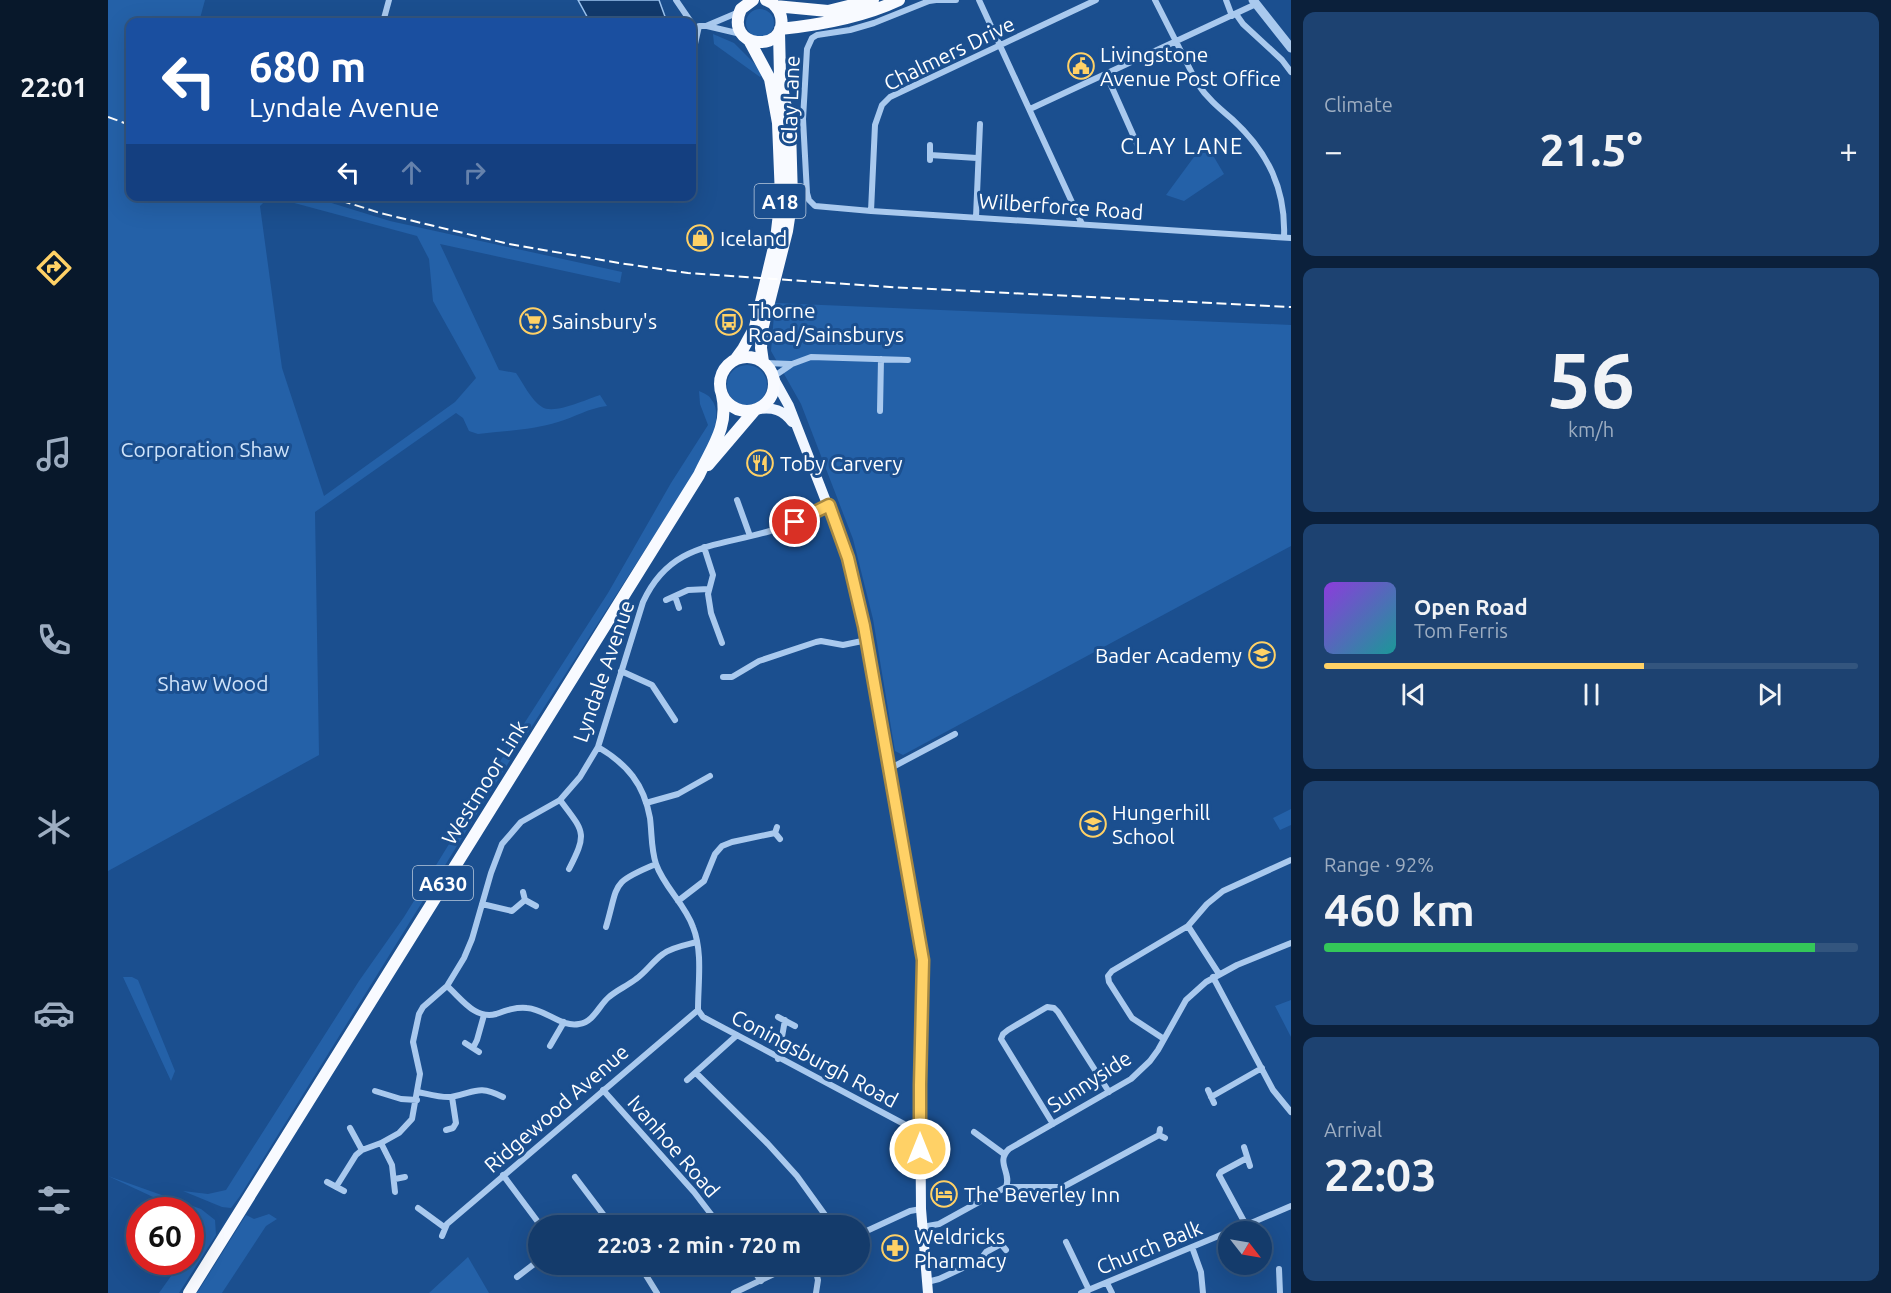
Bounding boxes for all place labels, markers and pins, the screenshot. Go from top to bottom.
place label: Livingstone Avenue Post Office [1100,42,1281,90]
public building icon: Livingstone Avenue Post Office [1066,51,1096,81]
shop icon: Iceland [685,223,715,253]
place label: Iceland [720,226,787,250]
place label: Thorne Road/Sainsburys [748,298,904,346]
supermarket icon: Sainsbury's [518,306,548,336]
bus stop icon: Thorne Road/Sainsburys [714,307,744,337]
place label: Sainsbury's [552,309,657,333]
restaurant icon: Toby Carvery [745,448,775,478]
place label: Toby Carvery [780,451,903,475]
pin [769,496,820,547]
school or university icon: Bader Academy [1247,640,1277,670]
place label: Bader Academy [1095,643,1242,667]
place label: Hungerhill School [1112,800,1210,848]
school or university icon: Hungerhill School [1078,809,1108,839]
hotel icon: The Beverley Inn [929,1179,959,1209]
place label: The Beverley Inn [964,1182,1120,1206]
place label: Weldricks Pharmacy [914,1224,1006,1272]
pharmacy icon: Weldricks Pharmacy [880,1233,910,1263]

